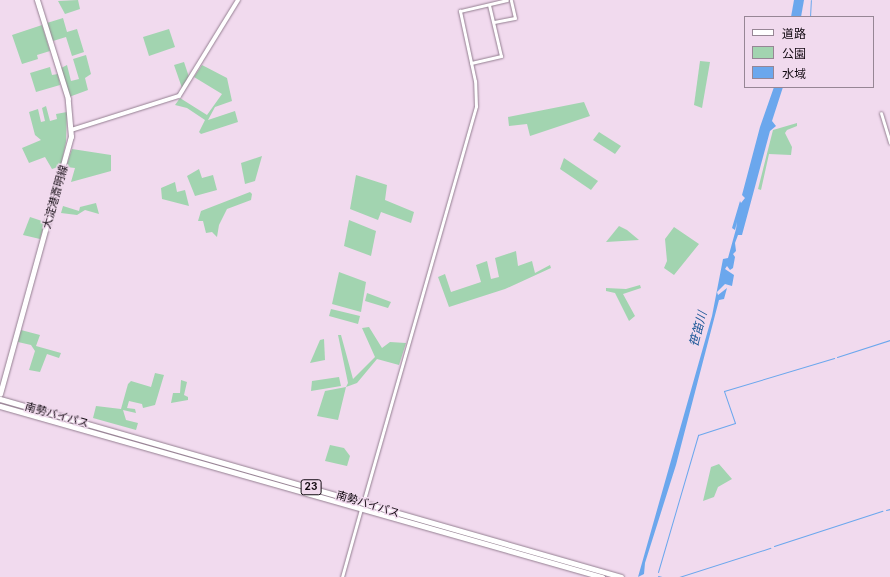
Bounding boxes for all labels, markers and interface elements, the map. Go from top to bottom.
legend [744,16,874,88]
text: 道路 [782,26,806,41]
text: 公園 [782,46,806,61]
text: 水域 [782,66,806,81]
street label: 大淀港斎明線 [40,163,70,231]
water label: 笹笛川 [686,310,710,348]
street label: 南勢バイパス [23,400,91,430]
road number: 23 [300,479,322,495]
street label: 南勢バイパス [335,488,401,520]

